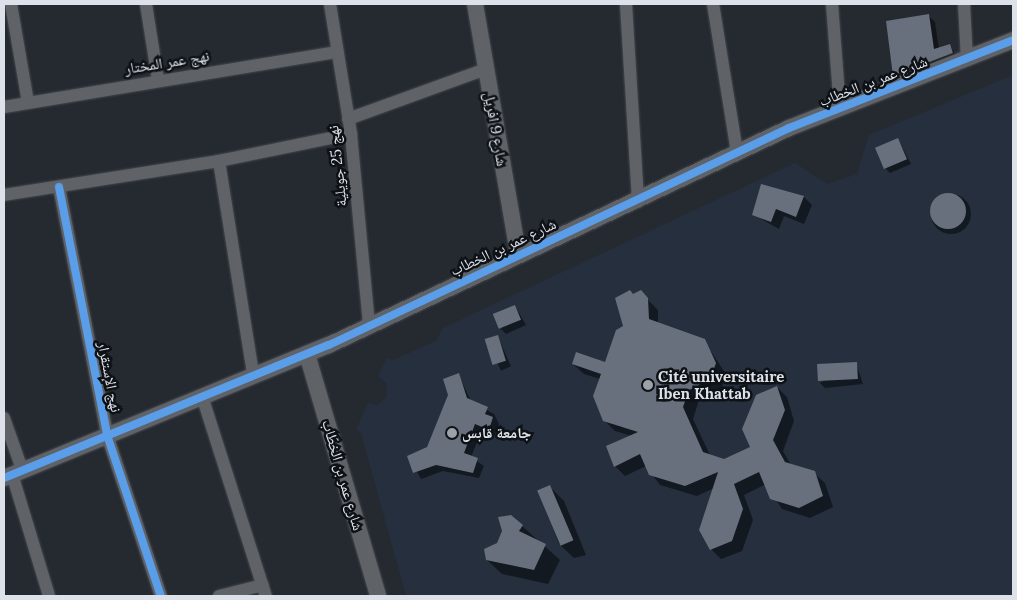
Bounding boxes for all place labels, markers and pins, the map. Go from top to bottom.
place label: Cité universitaire Iben Khattab [658,367,784,402]
marker: Cité universitaire Iben Khattab [642,379,654,391]
place label: جامعة قابس [462,424,531,442]
marker: جامعة قابس [446,427,458,439]

